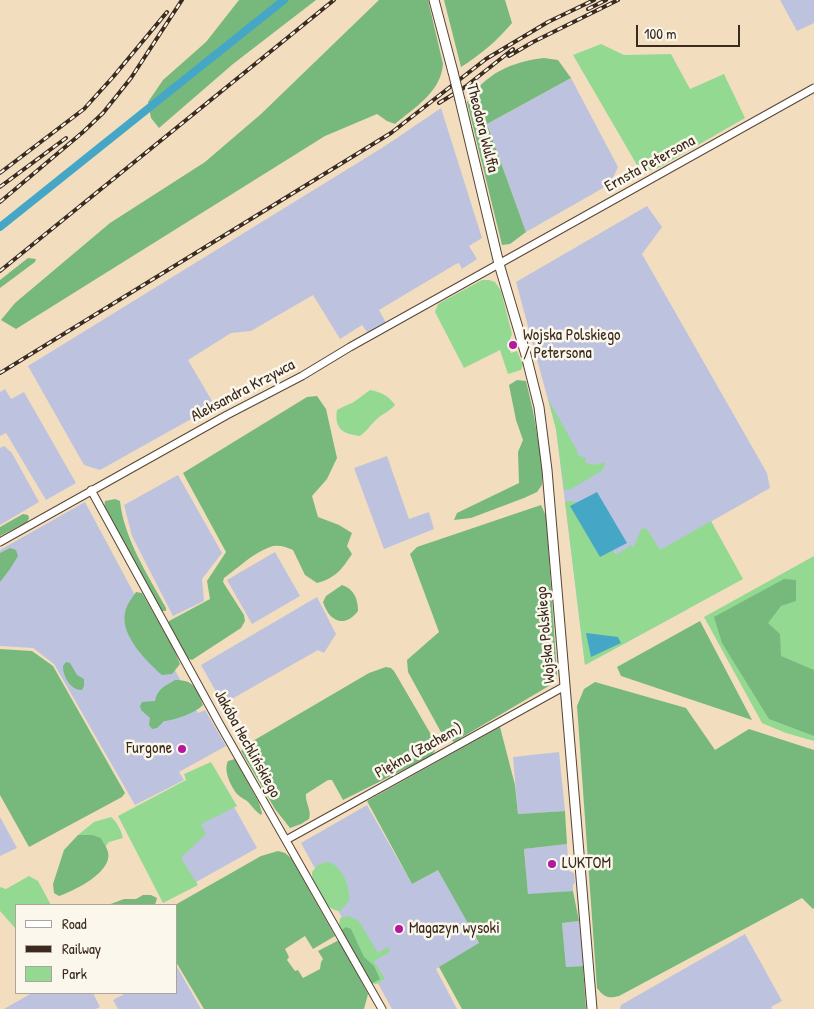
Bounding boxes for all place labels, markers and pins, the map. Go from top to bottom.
place label: Wojska Polskiego / Petersona [523,326,621,364]
marker: Wojska Polskiego / Petersona [507,339,519,351]
place label: Furgone [126,739,172,759]
marker: Furgone [176,743,188,755]
place label: LUKTOM [562,854,611,874]
marker: LUKTOM [546,858,558,870]
place label: Magazyn wysoki [409,919,500,939]
marker: Magazyn wysoki [393,923,405,935]

